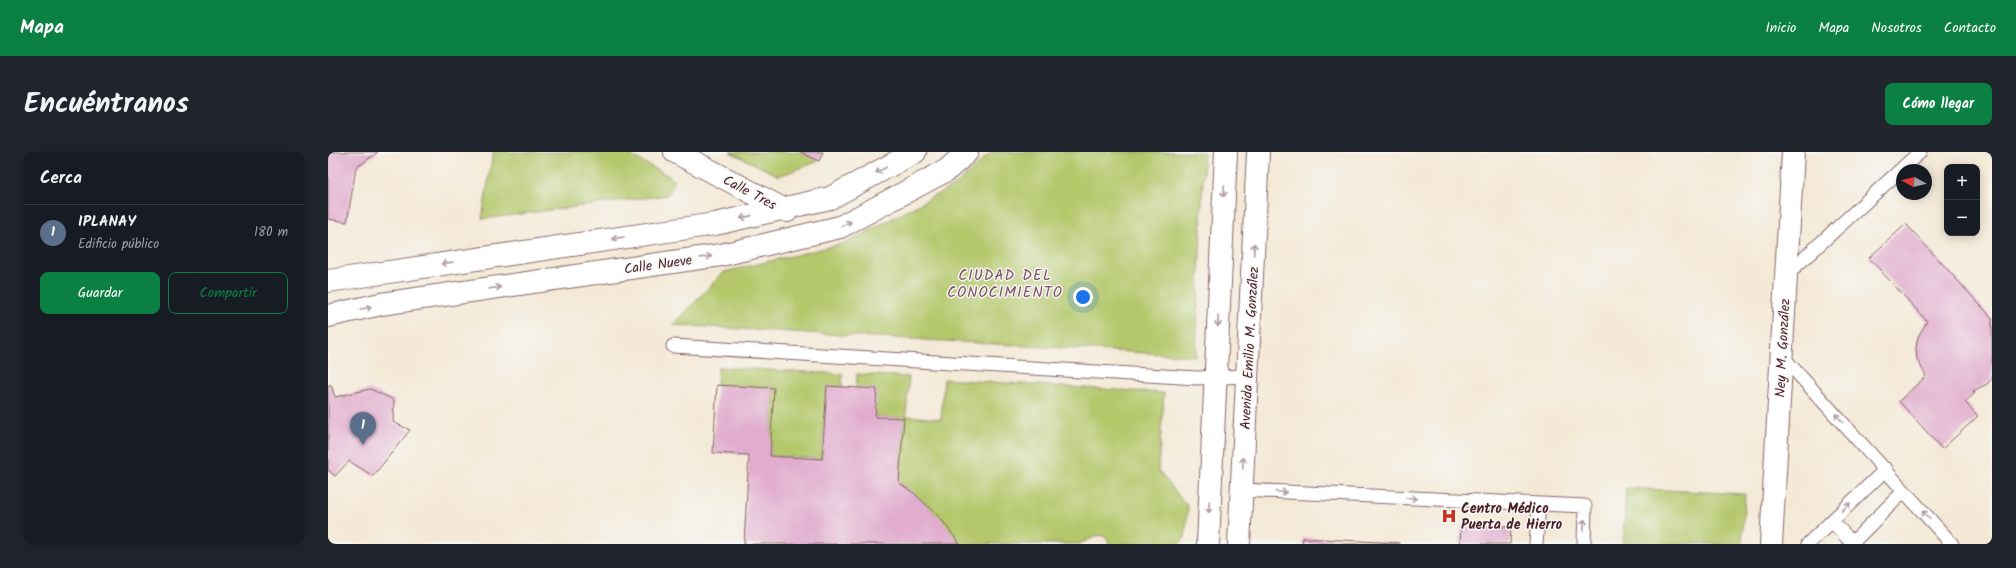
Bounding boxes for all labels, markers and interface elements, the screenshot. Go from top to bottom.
text: Mapa [20,13,64,43]
text: Inicio [1765,17,1796,39]
text: Mapa [1818,17,1849,39]
text: Nosotros [1871,17,1922,39]
text: Contacto [1944,17,1996,39]
text: Encuéntranos [24,82,189,127]
button: Cómo llegar [1885,83,1992,125]
north arrow [1896,164,1932,200]
map controls [1944,164,1980,236]
button: + [1944,164,1980,200]
text: Cerca [40,165,82,192]
one-way arrow [875,167,887,175]
street label: Calle Tres [719,170,780,216]
one-way arrow [1221,184,1228,197]
button: − [1944,200,1980,236]
text: IPLANAY [78,210,136,234]
one-way arrow [740,214,753,221]
one-way arrow [840,220,852,227]
text: 1 [51,222,55,243]
text: 180 m [254,222,288,243]
text: Edificio público [78,234,159,255]
one-way arrow [612,234,625,242]
one-way arrow [1250,243,1257,256]
street label: Calle Nueve [623,249,694,281]
one-way arrow [699,253,712,261]
one-way arrow [441,259,454,267]
district label: CIUDAD DEL CONOCIMIENTO [947,264,1063,305]
street label: Avenida Emilio M. González [1235,266,1265,430]
button: Guardar [40,272,160,314]
button: Compartir [168,272,288,314]
one-way arrow [488,284,501,292]
your location [1073,287,1093,307]
street label: Ney M. González [1769,298,1797,398]
one-way arrow [359,303,372,311]
one-way arrow [1215,314,1222,327]
pin: 1 [350,412,376,445]
one-way arrow [1834,413,1843,423]
one-way arrow [1239,457,1247,470]
one-way arrow [1274,488,1287,495]
one-way arrow [1404,494,1417,502]
place label: Centro Médico Puerta de Hierro [1461,498,1563,536]
one-way arrow [1206,500,1213,513]
one-way arrow [1841,503,1851,512]
hospital icon: Centro Médico Puerta de Hierro [1440,507,1458,525]
one-way arrow [1921,510,1930,520]
one-way arrow [1581,519,1588,532]

